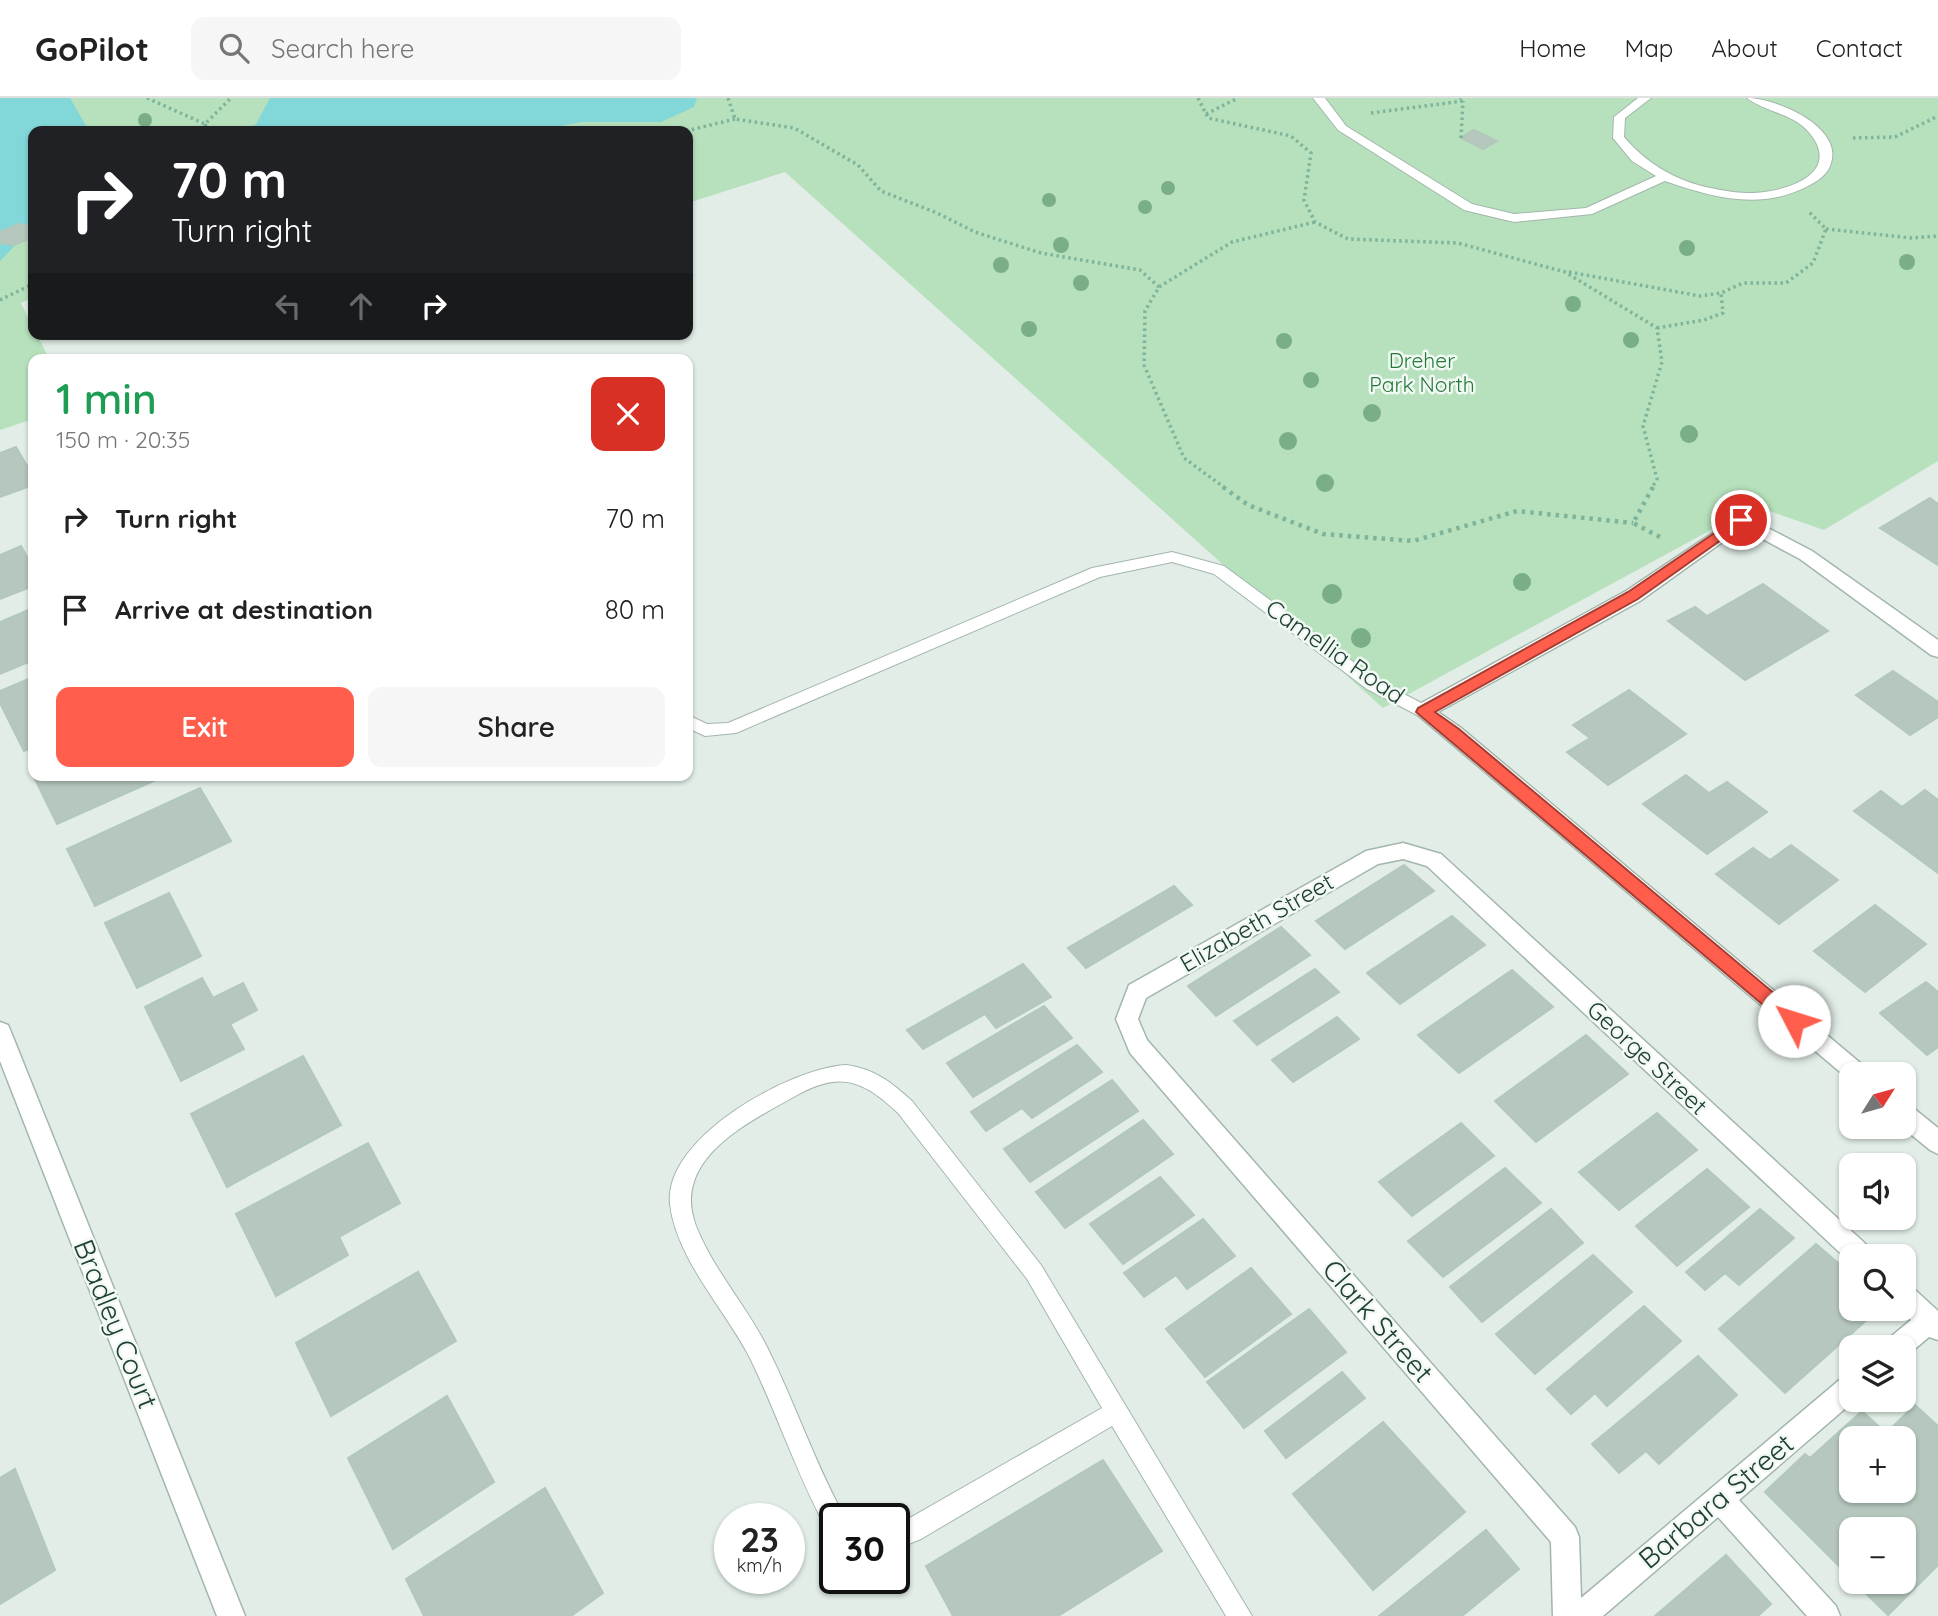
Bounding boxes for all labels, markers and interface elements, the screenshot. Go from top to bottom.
search box [191,17,681,80]
text: GoPilot [35,28,149,69]
icon: search [215,29,253,67]
text: Search here [271,32,414,65]
text: Home [1519,33,1586,63]
text: Map [1624,33,1673,63]
text: About [1711,33,1778,63]
text: Contact [1816,33,1903,63]
text: 70 m [171,149,287,210]
icon: right [56,154,147,245]
text: Turn right [171,210,312,250]
icon: left [269,287,307,325]
icon: ahead [342,287,380,325]
icon: right [415,287,453,325]
park label: Dreher Park North [1369,347,1475,397]
text: 1 min [56,372,157,425]
button: close [591,377,665,451]
text: 150 m · 20:35 [56,425,190,454]
pin [1711,490,1771,550]
icon: right [56,500,94,538]
icon: arrive [1722,501,1760,539]
text: Turn right [115,502,237,535]
text: 70 m [605,502,665,535]
icon: arrive [56,591,94,629]
street label: Camellia Road [1260,592,1411,710]
text: Arrive at destination [115,593,373,626]
text: 80 m [605,593,665,626]
button: Exit [56,687,354,767]
button: Share [368,687,665,767]
street label: Elizabeth Street [1174,866,1339,978]
position arrow [1757,984,1831,1058]
street label: George Street [1581,994,1714,1121]
north arrow [1839,1062,1916,1139]
map controls [1839,1062,1916,1594]
button: sound [1839,1153,1916,1230]
street label: Bradley Court [67,1234,166,1414]
button: search [1839,1244,1916,1321]
street label: Clark Street [1315,1252,1441,1389]
button: layers [1839,1335,1916,1412]
street label: Barbara Street [1631,1426,1800,1576]
button: + [1839,1426,1916,1503]
speed limit sign: 30 [819,1503,910,1594]
text: 23 [740,1517,779,1561]
button: − [1839,1517,1916,1594]
text: km/h [737,1554,782,1577]

